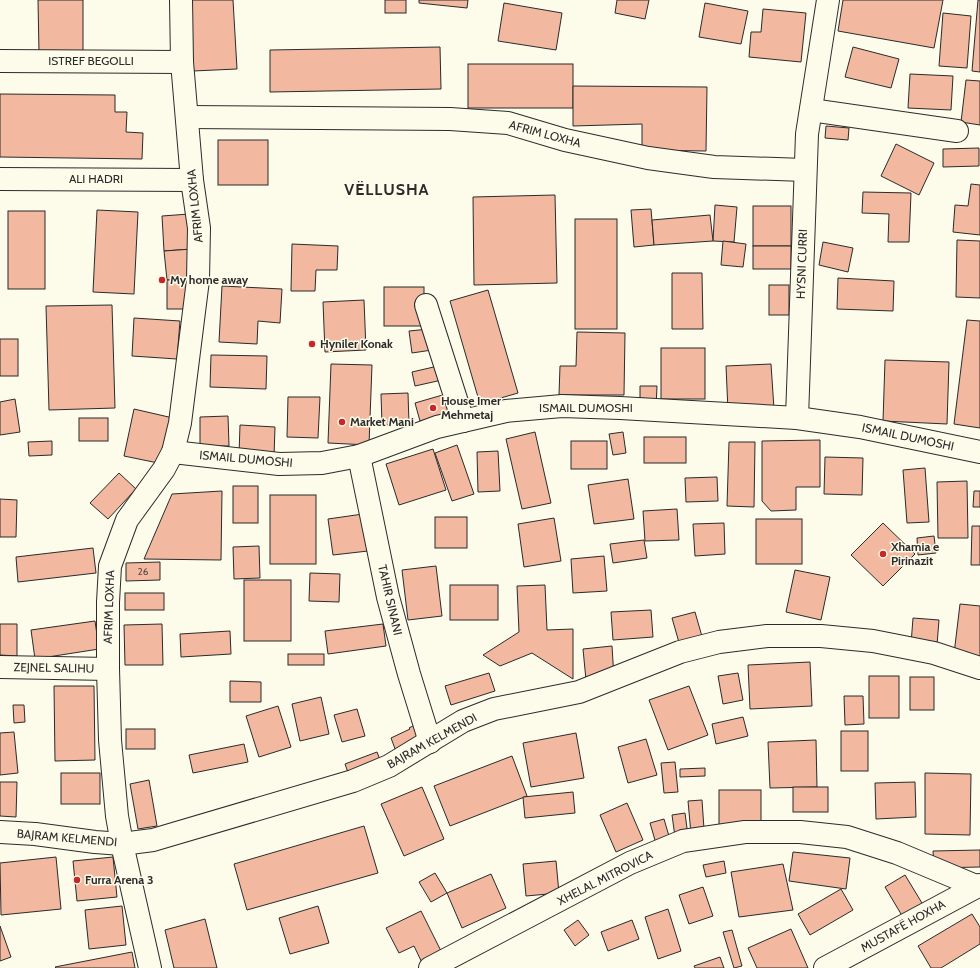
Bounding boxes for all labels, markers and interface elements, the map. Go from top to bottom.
street label: ISTREF BEGOLLI [48,53,134,68]
street label: AFRIM LOXHA [507,117,583,150]
street label: AFRIM LOXHA [183,168,206,244]
street label: ALI HADRI [69,171,123,186]
district label: VËLLUSHA [344,180,430,199]
street label: HYSNI CURRI [793,229,810,299]
place label: My home away [170,272,249,287]
marker: My home away [157,275,167,285]
place label: Hyniler Konak [320,336,393,351]
marker: Hyniler Konak [307,339,317,349]
place label: House Imer Mehmetaj [441,393,501,422]
street label: ISMAIL DUMOSHI [539,400,633,415]
marker: House Imer Mehmetaj [428,403,438,413]
place label: Market Mani [350,414,414,429]
marker: Market Mani [337,417,347,427]
street label: ISMAIL DUMOSHI [861,419,956,454]
street label: ISMAIL DUMOSHI [199,447,293,470]
place label: Xhamia e Pirinazit [890,539,939,568]
marker: Xhamia e Pirinazit [878,549,888,559]
street label: TAHIR SINANI [375,563,406,637]
house number: 26 [138,565,149,578]
street label: AFRIM LOXHA [100,569,117,644]
street label: ZEJNEL SALIHU [14,659,95,676]
street label: BAJRAM KELMENDI [384,710,479,772]
street label: BAJRAM KELMENDI [16,826,118,849]
street label: XHELAL MITROVICA [555,847,655,908]
place label: Furra Arena 3 [85,872,153,887]
marker: Furra Arena 3 [72,875,82,885]
street label: MUSTAFË HOXHA [858,896,948,955]

